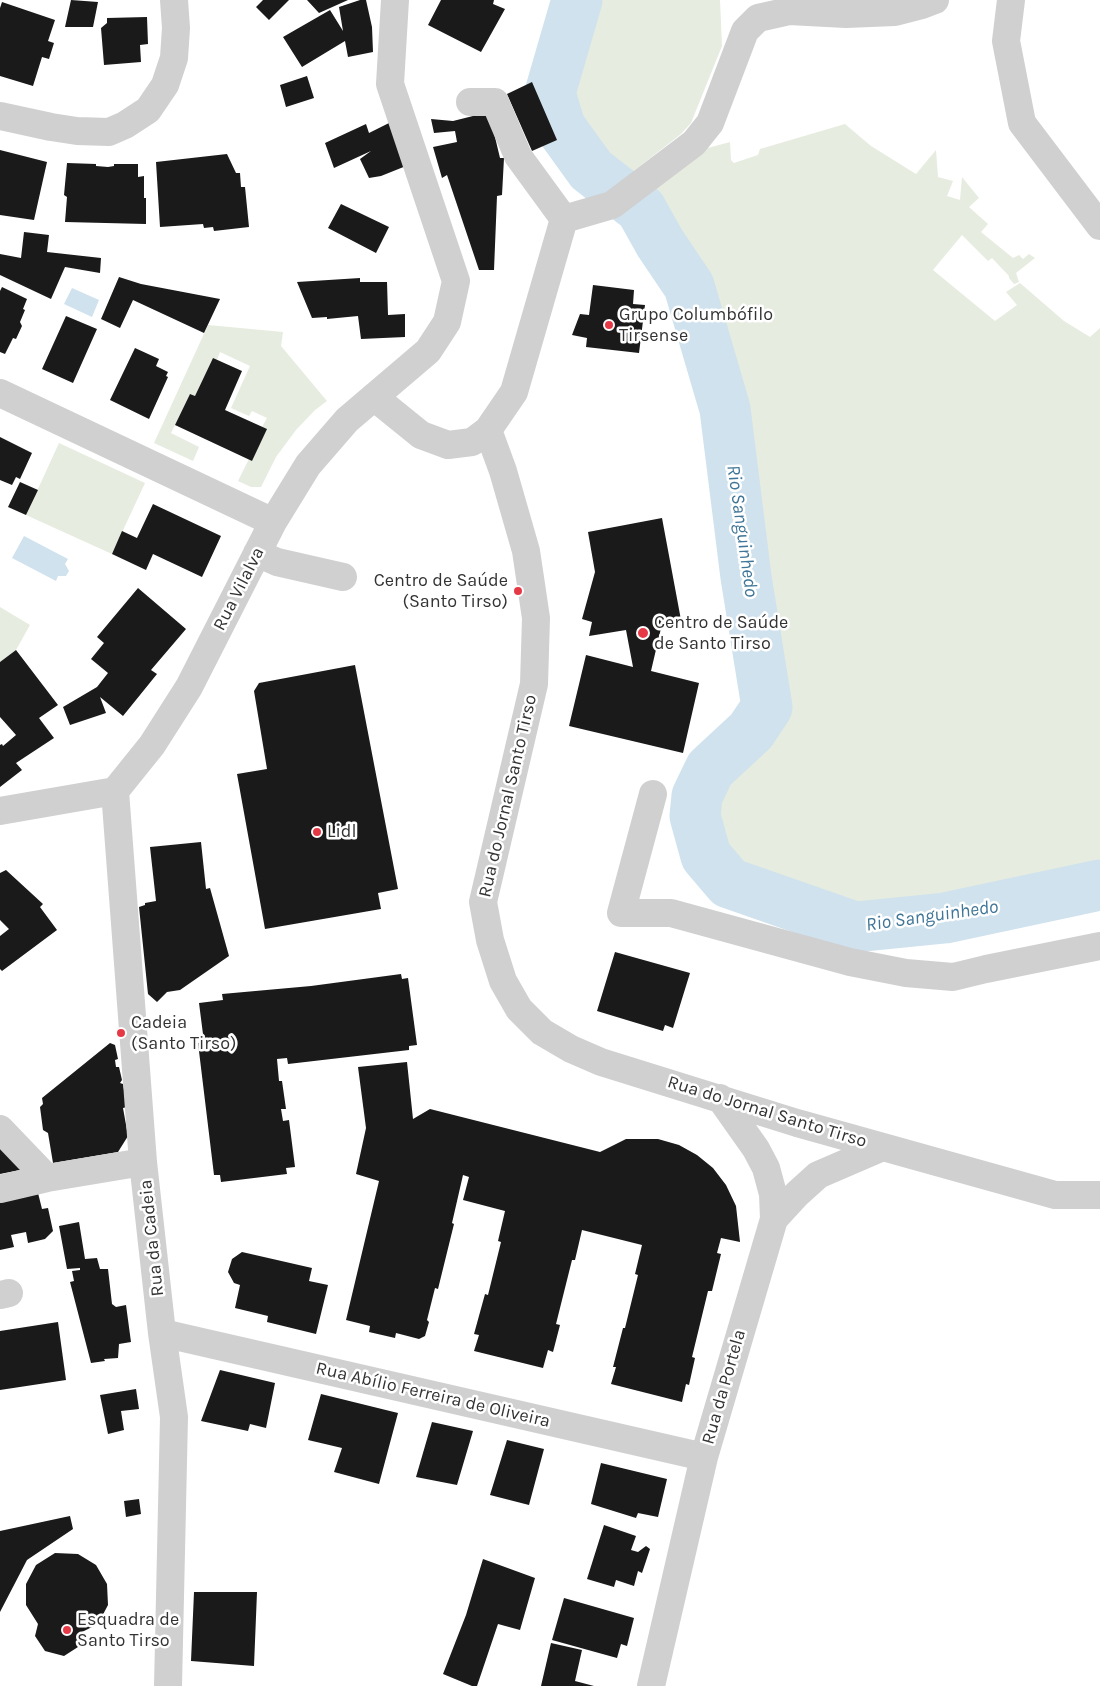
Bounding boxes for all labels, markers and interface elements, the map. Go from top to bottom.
place label: Grupo Columbófilo Tirsense [619,304,773,346]
marker: Grupo Columbófilo Tirsense [603,319,615,331]
water label: Rio Sanguinhedo [721,463,763,599]
street label: Rua Vilalva [209,544,269,634]
place label: Centro de Saúde (Santo Tirso) [374,570,508,612]
marker: Centro de Saúde (Santo Tirso) [512,585,524,597]
place label: Centro de Saúde de Santo Tirso [654,612,788,654]
marker: Centro de Saúde de Santo Tirso [636,626,650,640]
street label: Rua do Jornal Santo Tirso [474,693,542,899]
place label: Lidl [327,821,356,843]
marker: Lidl [311,826,323,838]
water label: Rio Sanguinhedo [864,895,1000,937]
place label: Cadeia (Santo Tirso) [131,1012,237,1054]
marker: Cadeia (Santo Tirso) [115,1027,127,1039]
street label: Rua do Jornal Santo Tirso [665,1071,869,1153]
street label: Rua da Cadeia [135,1179,169,1297]
street label: Rua da Portela [697,1327,751,1447]
street label: Rua Abílio Ferreira de Oliveira [314,1358,552,1432]
place label: Esquadra de Santo Tirso [77,1609,179,1652]
marker: Esquadra de Santo Tirso [61,1624,73,1636]

